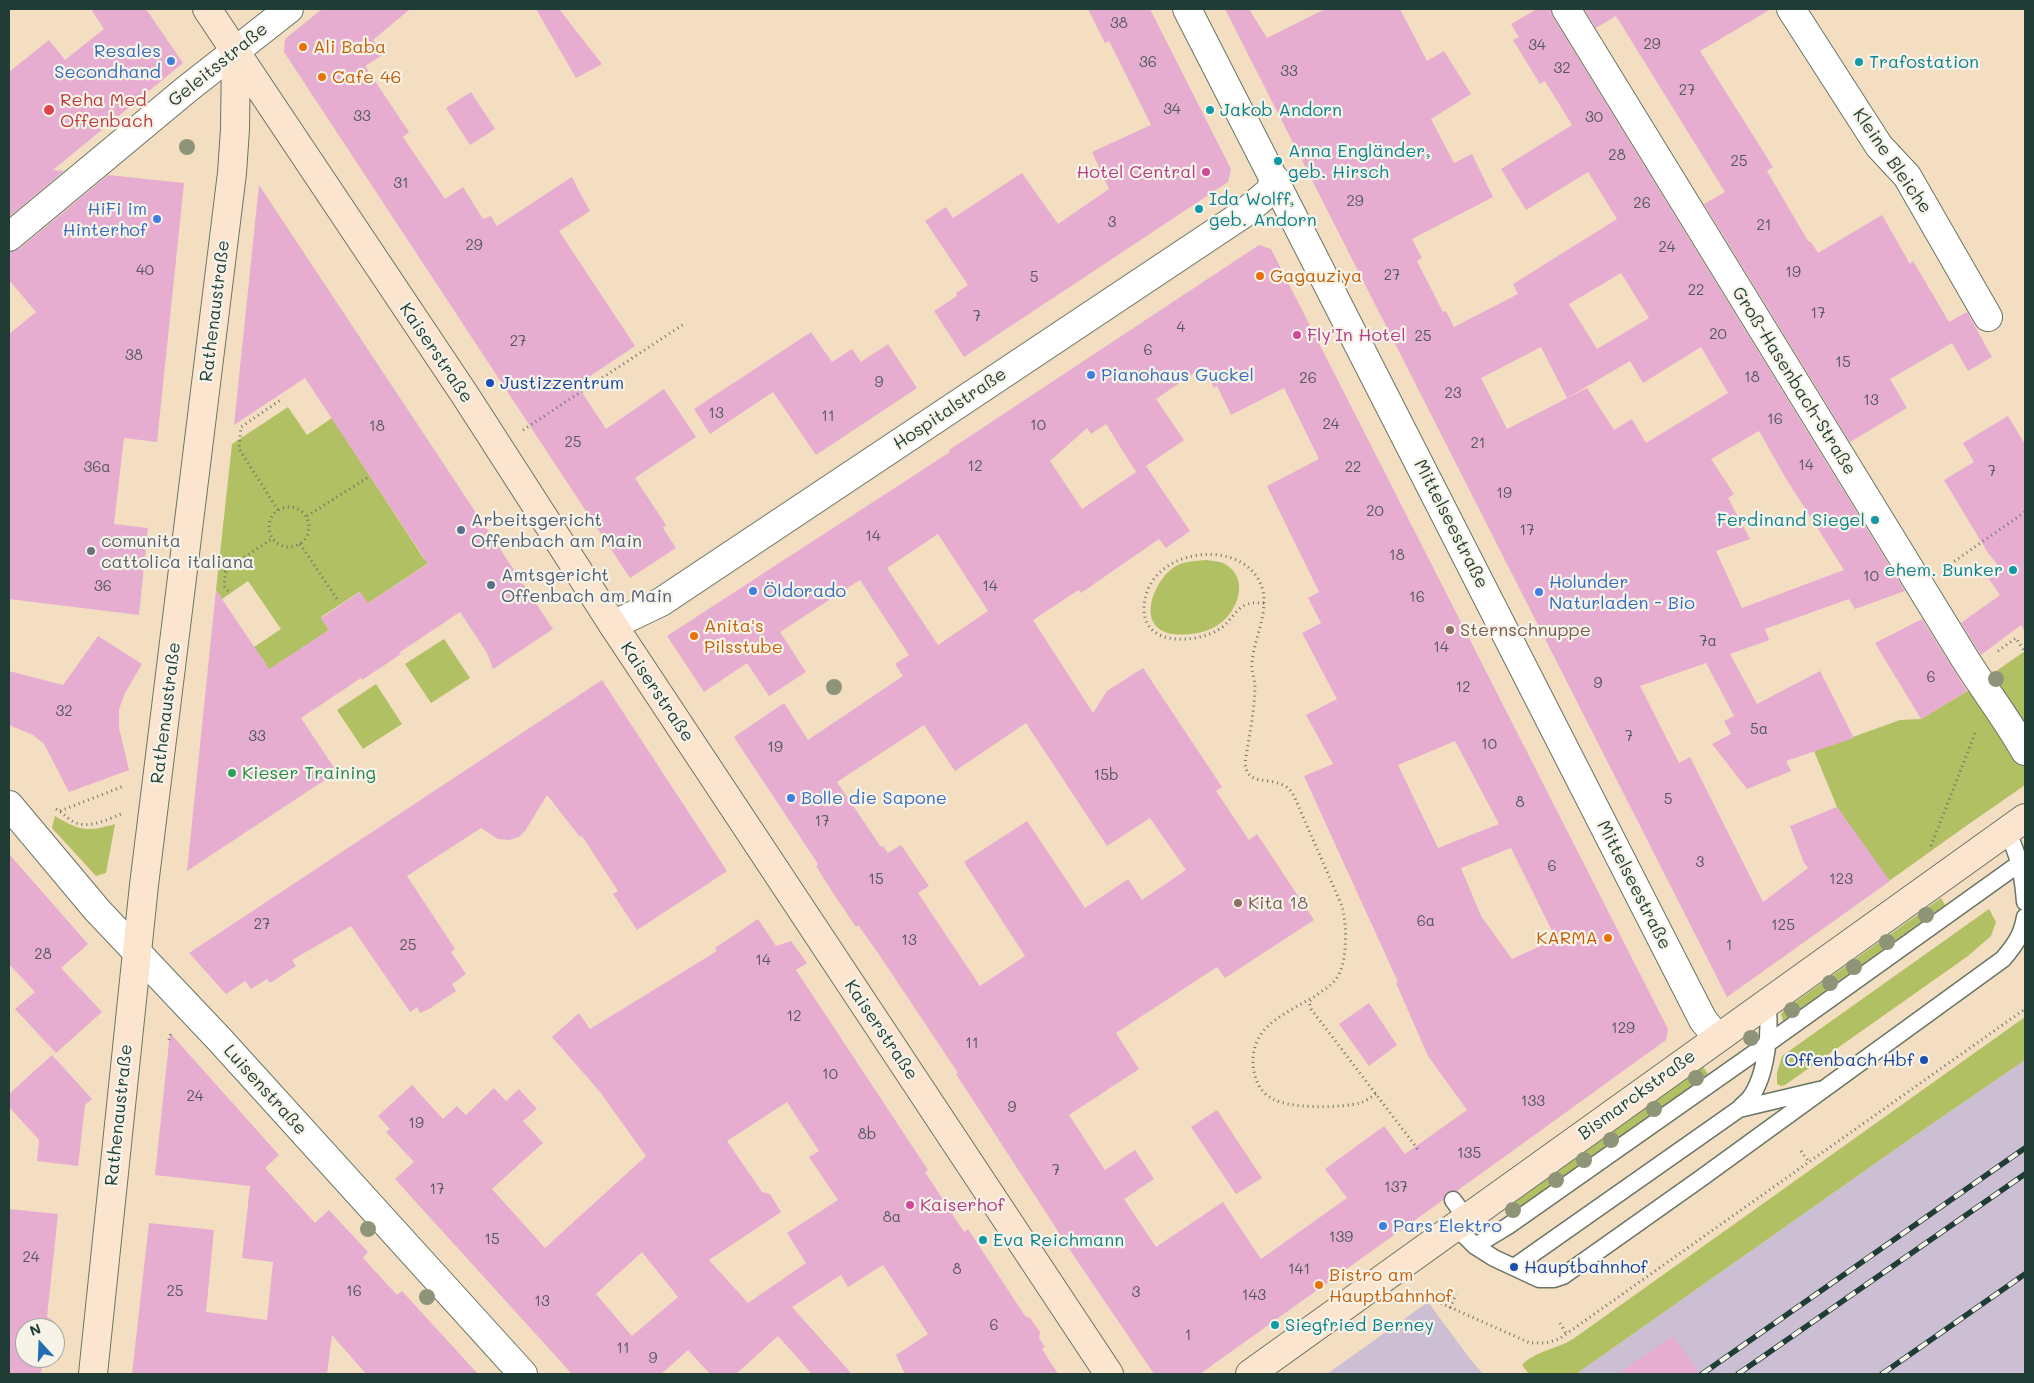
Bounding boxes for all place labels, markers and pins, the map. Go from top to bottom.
place label: Ali Baba [313,36,386,58]
place label: Resales Secondhand [54,40,161,82]
marker: Ali Baba [297,41,309,53]
place label: Trafostation [1869,51,1979,73]
marker: Resales Secondhand [165,55,177,67]
marker: Trafostation [1853,56,1865,68]
place label: Cafe 46 [332,66,401,88]
marker: Cafe 46 [316,71,328,83]
place label: Reha Med Offenbach [60,89,153,132]
place label: Jakob Andorn [1220,99,1342,121]
marker: Reha Med Offenbach [42,103,56,117]
marker: Jakob Andorn [1204,104,1216,116]
place label: Anna Engländer, geb. Hirsch [1288,140,1431,182]
marker: Anna Engländer, geb. Hirsch [1272,155,1284,167]
place label: Hotel Central [1076,161,1196,183]
marker: Hotel Central [1200,166,1212,178]
place label: Ida Wolff, geb. Andorn [1209,188,1317,230]
place label: HiFi im Hinterhof [63,198,147,240]
marker: Ida Wolff, geb. Andorn [1193,203,1205,215]
marker: HiFi im Hinterhof [151,213,163,225]
place label: Gagauziya [1270,265,1362,287]
marker: Gagauziya [1254,270,1266,282]
place label: Fly'In Hotel [1307,324,1406,346]
marker: Fly'In Hotel [1291,329,1303,341]
place label: Pianohaus Guckel [1101,364,1254,386]
marker: Pianohaus Guckel [1085,369,1097,381]
place label: Justizzentrum [500,372,624,394]
marker: Justizzentrum [484,377,496,389]
place label: Arbeitsgericht Offenbach am Main [471,509,642,552]
place label: Ferdinand Siegel [1717,509,1865,531]
marker: Ferdinand Siegel [1869,514,1881,526]
marker: Arbeitsgericht Offenbach am Main [455,524,467,536]
place label: comunita cattolica italiana [101,530,254,572]
marker: comunita cattolica italiana [85,545,97,557]
place label: ehem. Bunker [1884,559,2003,581]
place label: Amtsgericht Offenbach am Main [501,564,672,606]
marker: ehem. Bunker [2007,564,2019,576]
place label: Holunder Naturladen - Bio [1549,571,1695,614]
marker: Amtsgericht Offenbach am Main [485,579,497,591]
place label: Öldorado [763,580,846,602]
marker: Öldorado [747,585,759,597]
marker: Holunder Naturladen - Bio [1533,586,1545,598]
place label: Anita's Pilsstube [704,615,783,658]
place label: Sternschnuppe [1460,619,1591,641]
marker: Sternschnuppe [1444,624,1456,636]
marker: Anita's Pilsstube [688,630,700,642]
place label: Kieser Training [242,762,376,784]
marker: Kieser Training [226,767,238,779]
place label: Bolle die Sapone [801,787,947,809]
marker: Bolle die Sapone [785,792,797,804]
place label: Kita 18 [1248,892,1308,914]
marker: Kita 18 [1232,897,1244,909]
place label: KARMA [1536,927,1598,949]
marker: KARMA [1602,932,1614,944]
place label: Offenbach Hbf [1784,1049,1914,1071]
marker: Offenbach Hbf [1918,1054,1930,1066]
place label: Kaiserhof [920,1194,1004,1216]
marker: Kaiserhof [904,1199,916,1211]
place label: Pars Elektro [1393,1215,1502,1237]
marker: Pars Elektro [1377,1220,1389,1232]
place label: Eva Reichmann [993,1229,1124,1251]
marker: Eva Reichmann [977,1234,989,1246]
place label: Hauptbahnhof [1524,1256,1648,1278]
marker: Hauptbahnhof [1508,1261,1520,1273]
place label: Bistro am Hauptbahnhof [1329,1264,1453,1306]
marker: Bistro am Hauptbahnhof [1313,1279,1325,1291]
place label: Siegfried Berney [1285,1314,1434,1336]
marker: Siegfried Berney [1269,1319,1281,1331]

